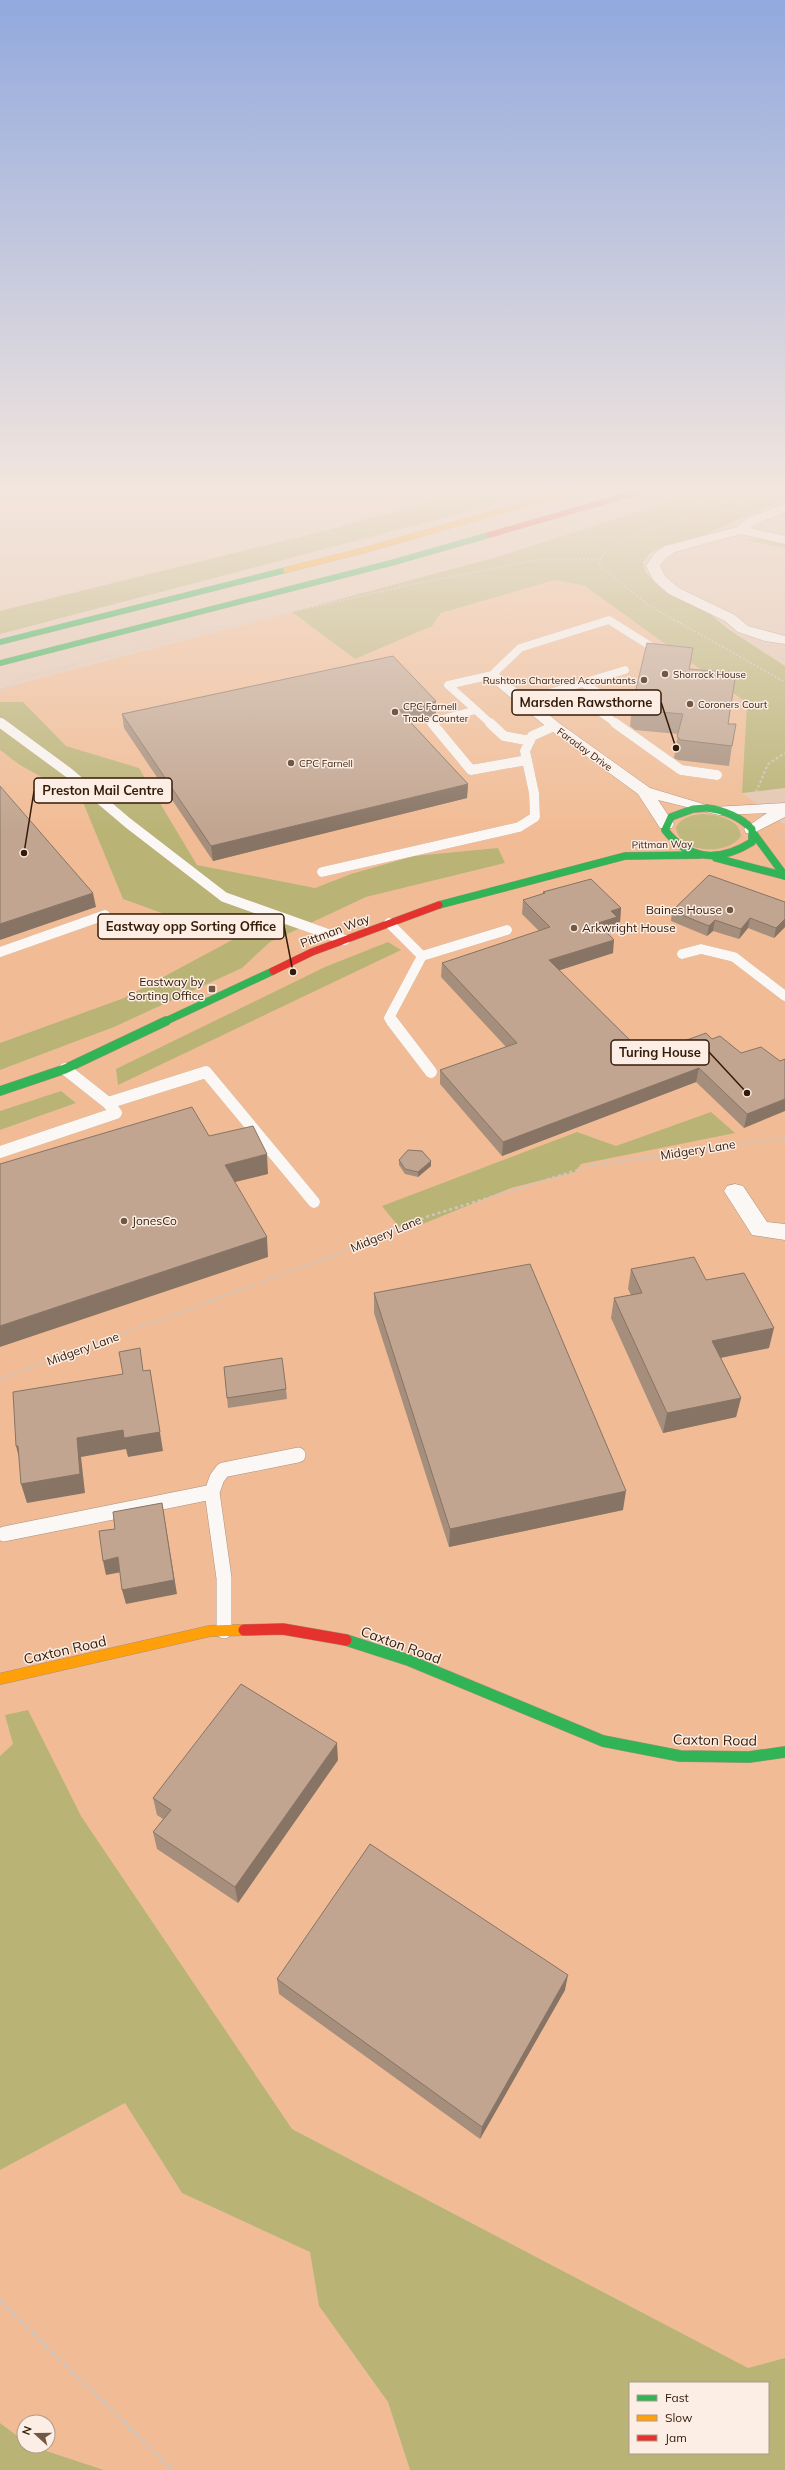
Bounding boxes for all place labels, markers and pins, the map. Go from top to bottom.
place label: Shorrock House [673,668,746,681]
marker: Shorrock House [660,669,670,679]
place label: Rushtons Chartered Accountants [483,674,636,687]
marker: Rushtons Chartered Accountants [639,675,649,685]
callout: Marsden Rawsthorne [512,690,661,715]
place label: Coroners Court [698,698,768,711]
marker: Coroners Court [685,699,695,709]
place label: CPC Farnell Trade Counter [403,700,469,725]
marker: CPC Farnell Trade Counter [390,707,400,717]
place label: CPC Farnell [299,757,353,770]
marker: CPC Farnell [286,758,296,768]
callout: Preston Mail Centre [34,778,172,803]
place label: Baines House [646,902,722,917]
marker: Baines House [725,905,735,915]
callout: Eastway opp Sorting Office [98,914,284,939]
place label: Arkwright House [582,920,676,935]
marker: Arkwright House [569,923,579,933]
place label: Eastway by Sorting Office [128,974,205,1003]
marker: Eastway by Sorting Office [207,984,217,994]
callout: Turing House [611,1040,709,1065]
place label: JonesCo [132,1213,177,1228]
marker: JonesCo [119,1216,129,1226]

